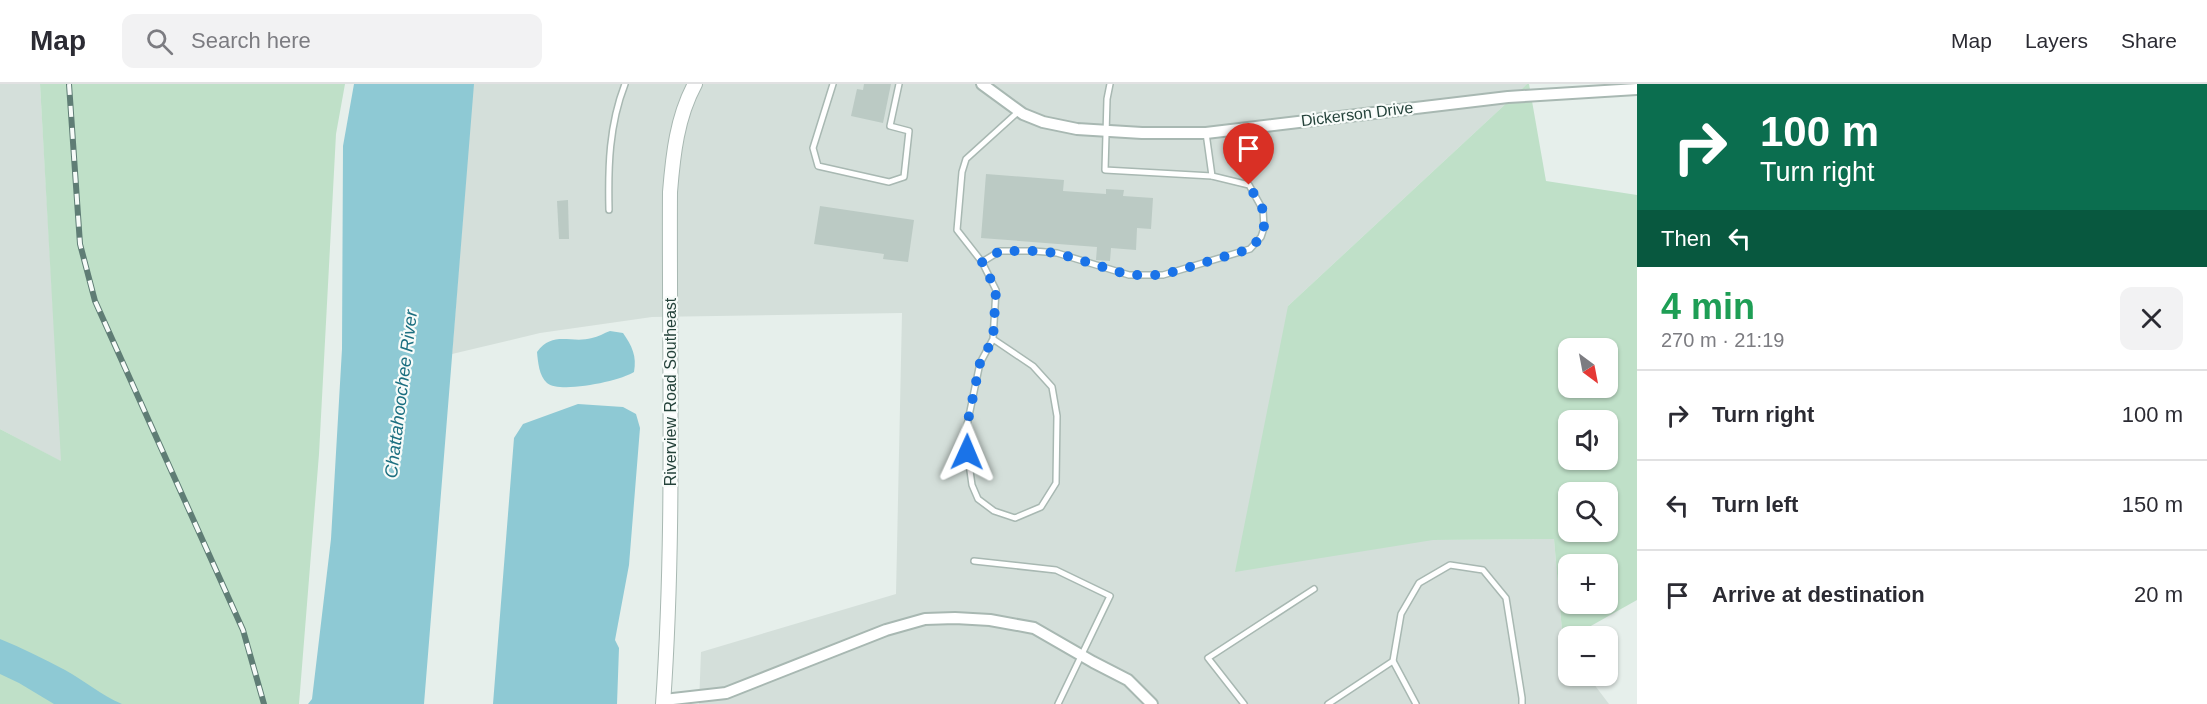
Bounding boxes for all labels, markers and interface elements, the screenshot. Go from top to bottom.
search box [122,14,542,68]
text: Map [30,25,86,56]
icon: search [143,25,176,58]
text: Search here [191,28,311,53]
text: Map [1951,29,1992,52]
text: Layers [2025,29,2088,52]
text: Share [2121,29,2177,52]
street label: Dickerson Drive [1300,99,1414,129]
icon: right [1661,108,1739,186]
text: 100 m [1760,108,1879,155]
pin [1223,123,1274,185]
icon: arrive [1232,132,1265,165]
text: Turn right [1760,157,1875,187]
icon: left [1723,222,1756,255]
text: Then [1661,226,1711,251]
text: 4 min [1661,286,1755,327]
button: close [2120,287,2183,350]
street label: Riverview Road Southeast [662,297,679,486]
water label: Chattahoochee River [381,308,421,479]
text: 270 m · 21:19 [1661,329,1784,351]
north arrow [1558,338,1618,398]
map controls [1558,338,1618,686]
icon: right [1661,399,1694,432]
text: Turn right [1712,402,1814,427]
text: 100 m [2122,402,2183,427]
button: sound [1558,410,1618,470]
position arrow [935,420,999,484]
button: search [1558,482,1618,542]
icon: left [1661,489,1694,522]
text: Turn left [1712,492,1798,517]
text: 150 m [2122,492,2183,517]
button: + [1558,554,1618,614]
icon: arrive [1661,579,1694,612]
text: Arrive at destination [1712,582,1925,607]
text: 20 m [2134,582,2183,607]
button: − [1558,626,1618,686]

